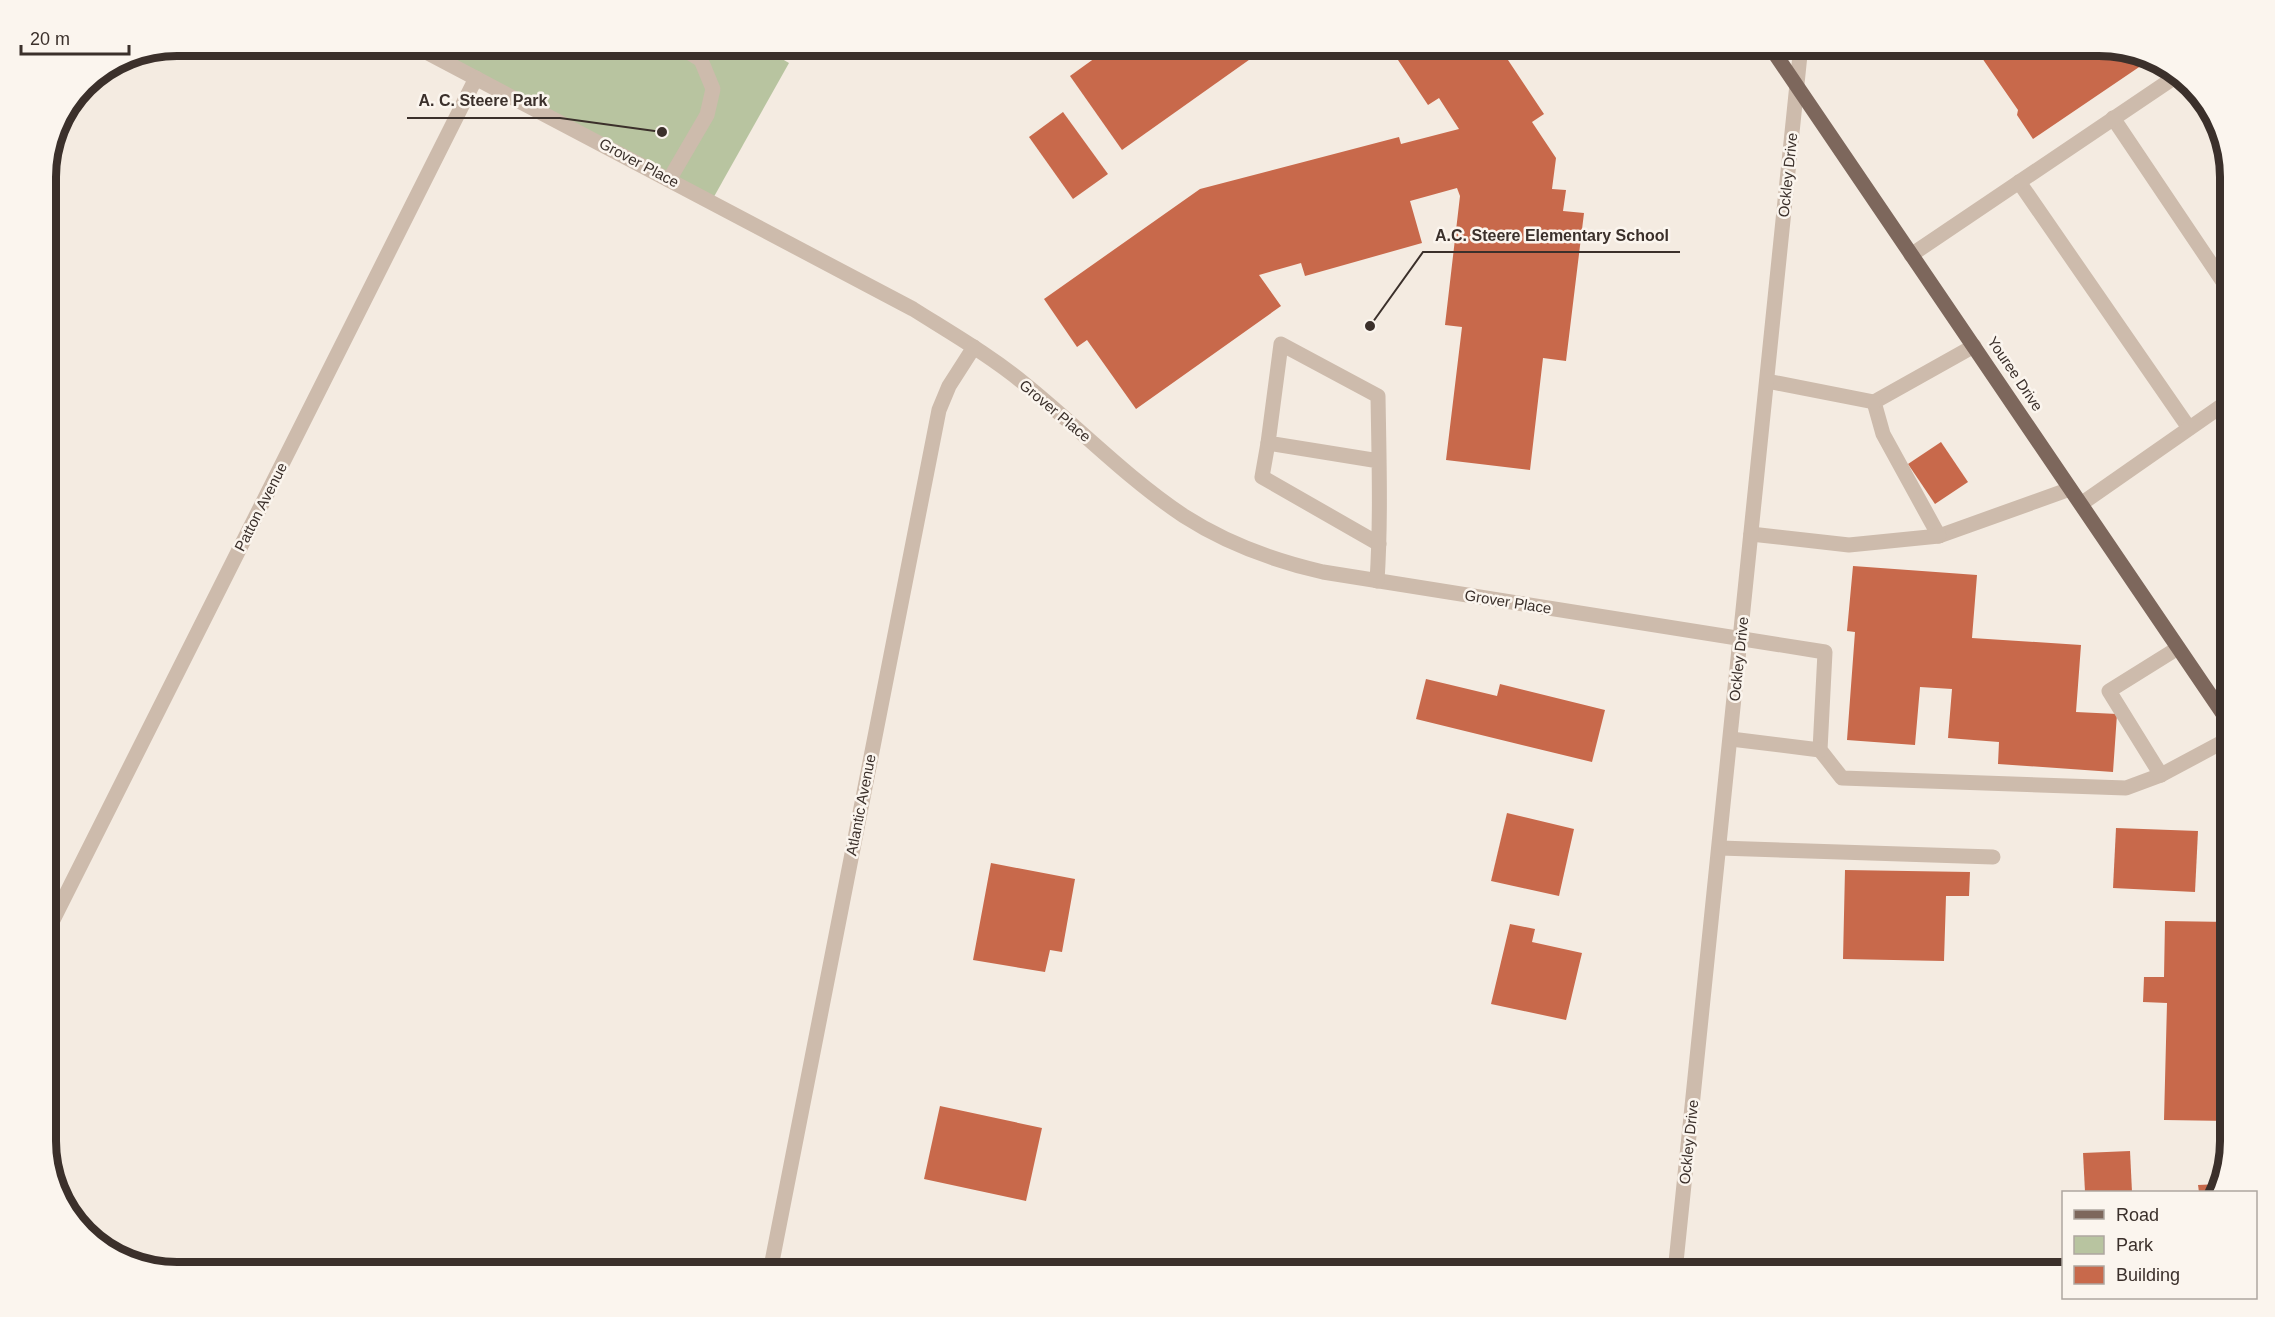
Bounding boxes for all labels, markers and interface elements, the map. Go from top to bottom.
scale bar [21,18,129,56]
text: 20 m [30,29,70,49]
callout: A. C. Steere Park [407,84,560,118]
text: A. C. Steere Park [419,92,548,109]
street label: Ockley Drive [1775,132,1800,218]
street label: Grover Place [597,135,682,191]
callout: A.C. Steere Elementary School [1423,218,1680,252]
text: A.C. Steere Elementary School [1435,227,1669,244]
street label: Youree Drive [1984,333,2047,414]
street label: Grover Place [1016,376,1094,445]
street label: Patton Avenue [231,460,290,554]
street label: Grover Place [1464,586,1553,617]
street label: Ockley Drive [1726,616,1751,702]
street label: Atlantic Avenue [842,753,879,857]
street label: Ockley Drive [1676,1099,1701,1185]
legend [2062,1191,2257,1299]
text: Road [2116,1205,2159,1225]
text: Park [2116,1235,2154,1255]
text: Building [2116,1265,2180,1285]

